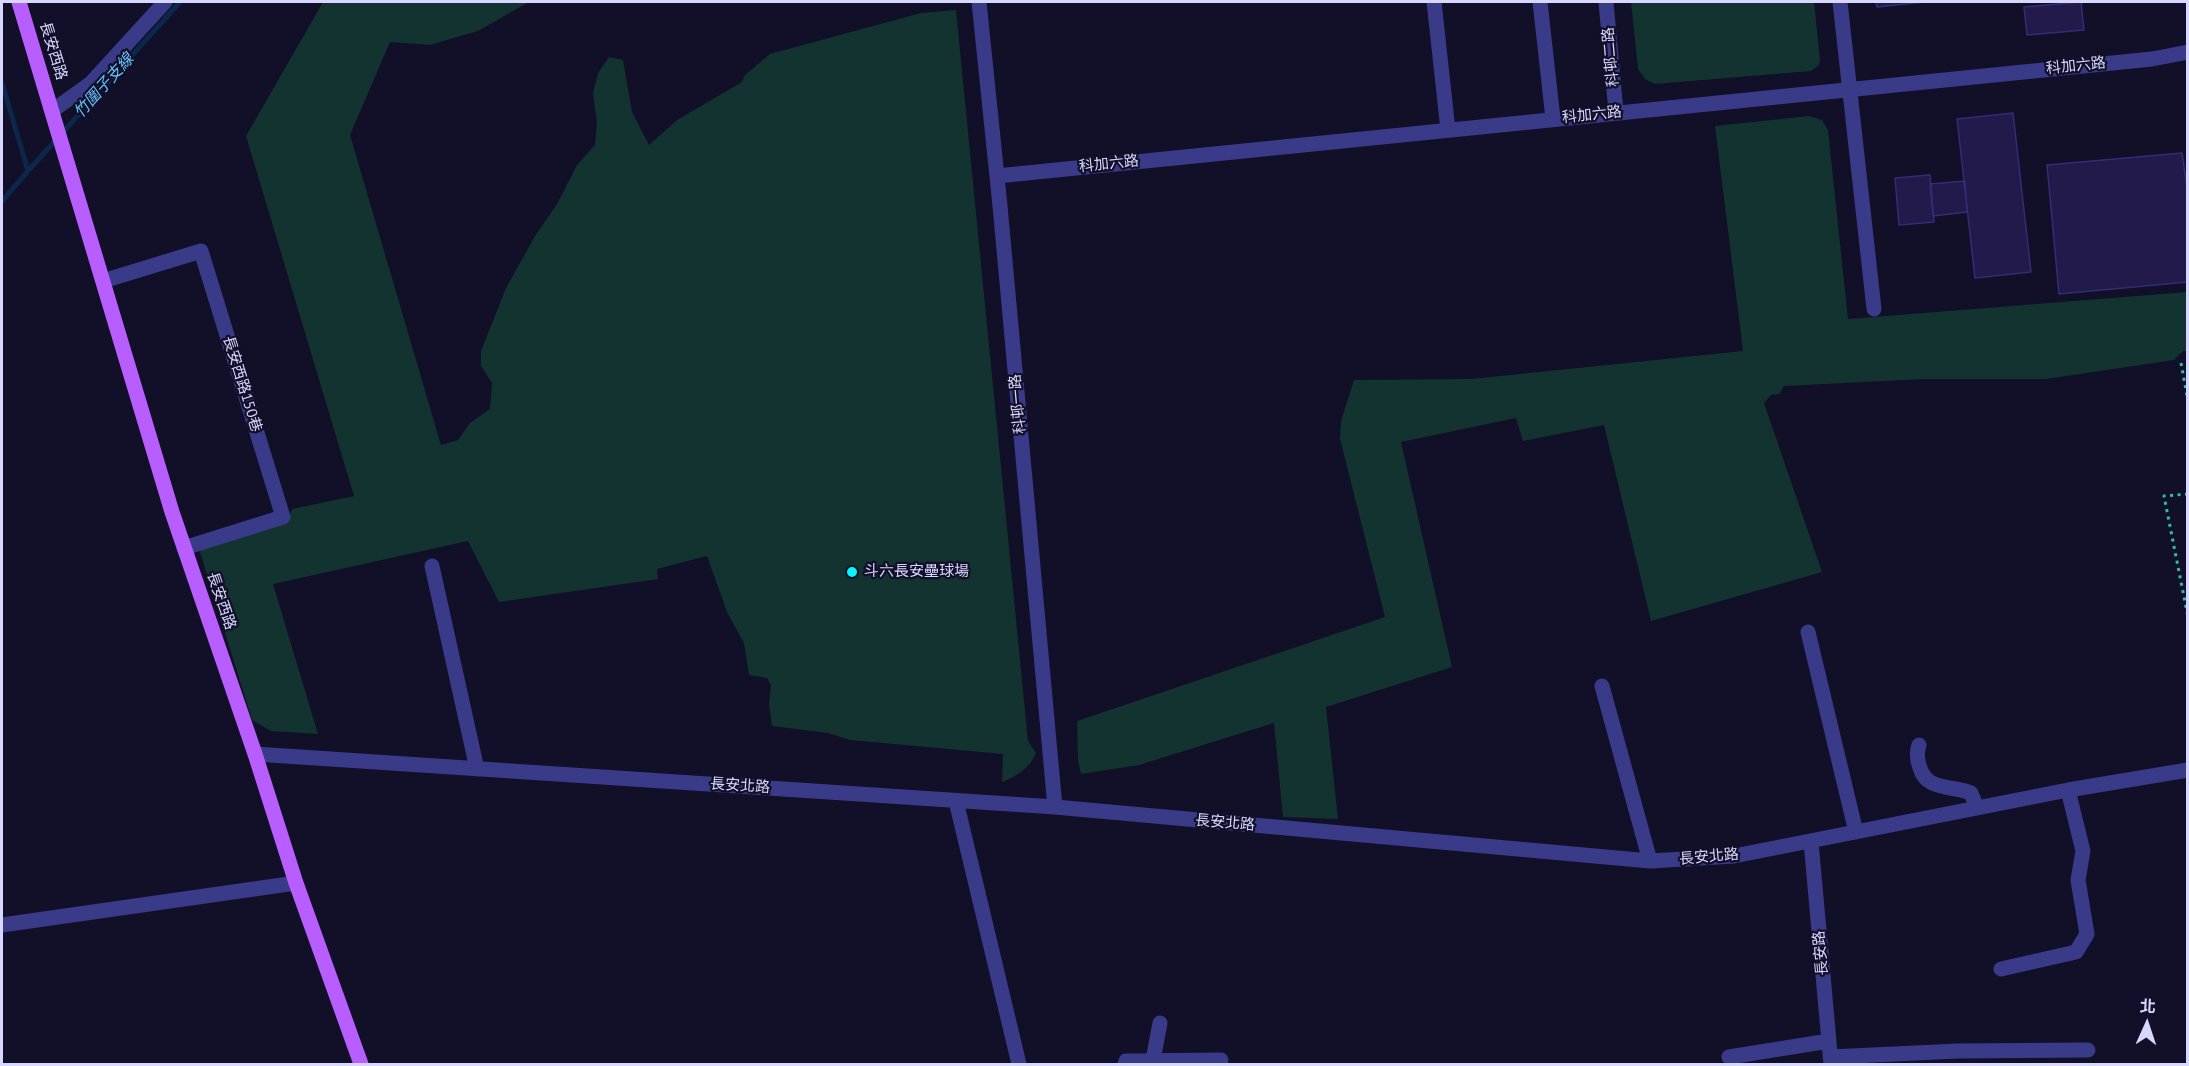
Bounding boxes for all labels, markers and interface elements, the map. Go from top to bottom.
street label: 長安西路 [36,20,70,82]
street label: 科邨二路 [1599,26,1623,88]
water label: 竹圍子支線 [70,50,138,122]
street label: 科加六路 [2045,54,2107,78]
street label: 科加六路 [1561,103,1623,127]
street label: 科加六路 [1078,152,1140,176]
street label: 長安西路150巷 [219,334,265,434]
street label: 科邨一路 [1006,373,1030,435]
place label: 斗六長安壘球場 [864,563,969,581]
marker: 斗六長安壘球場 [845,565,859,579]
street label: 長安西路 [203,570,239,632]
street label: 長安北路 [709,775,771,797]
street label: 長安北路 [1194,811,1256,835]
street label: 長安北路 [1678,845,1740,869]
street label: 長安路 [1810,930,1832,976]
north arrow [2117,994,2177,1054]
text: 北 [2139,996,2156,1016]

